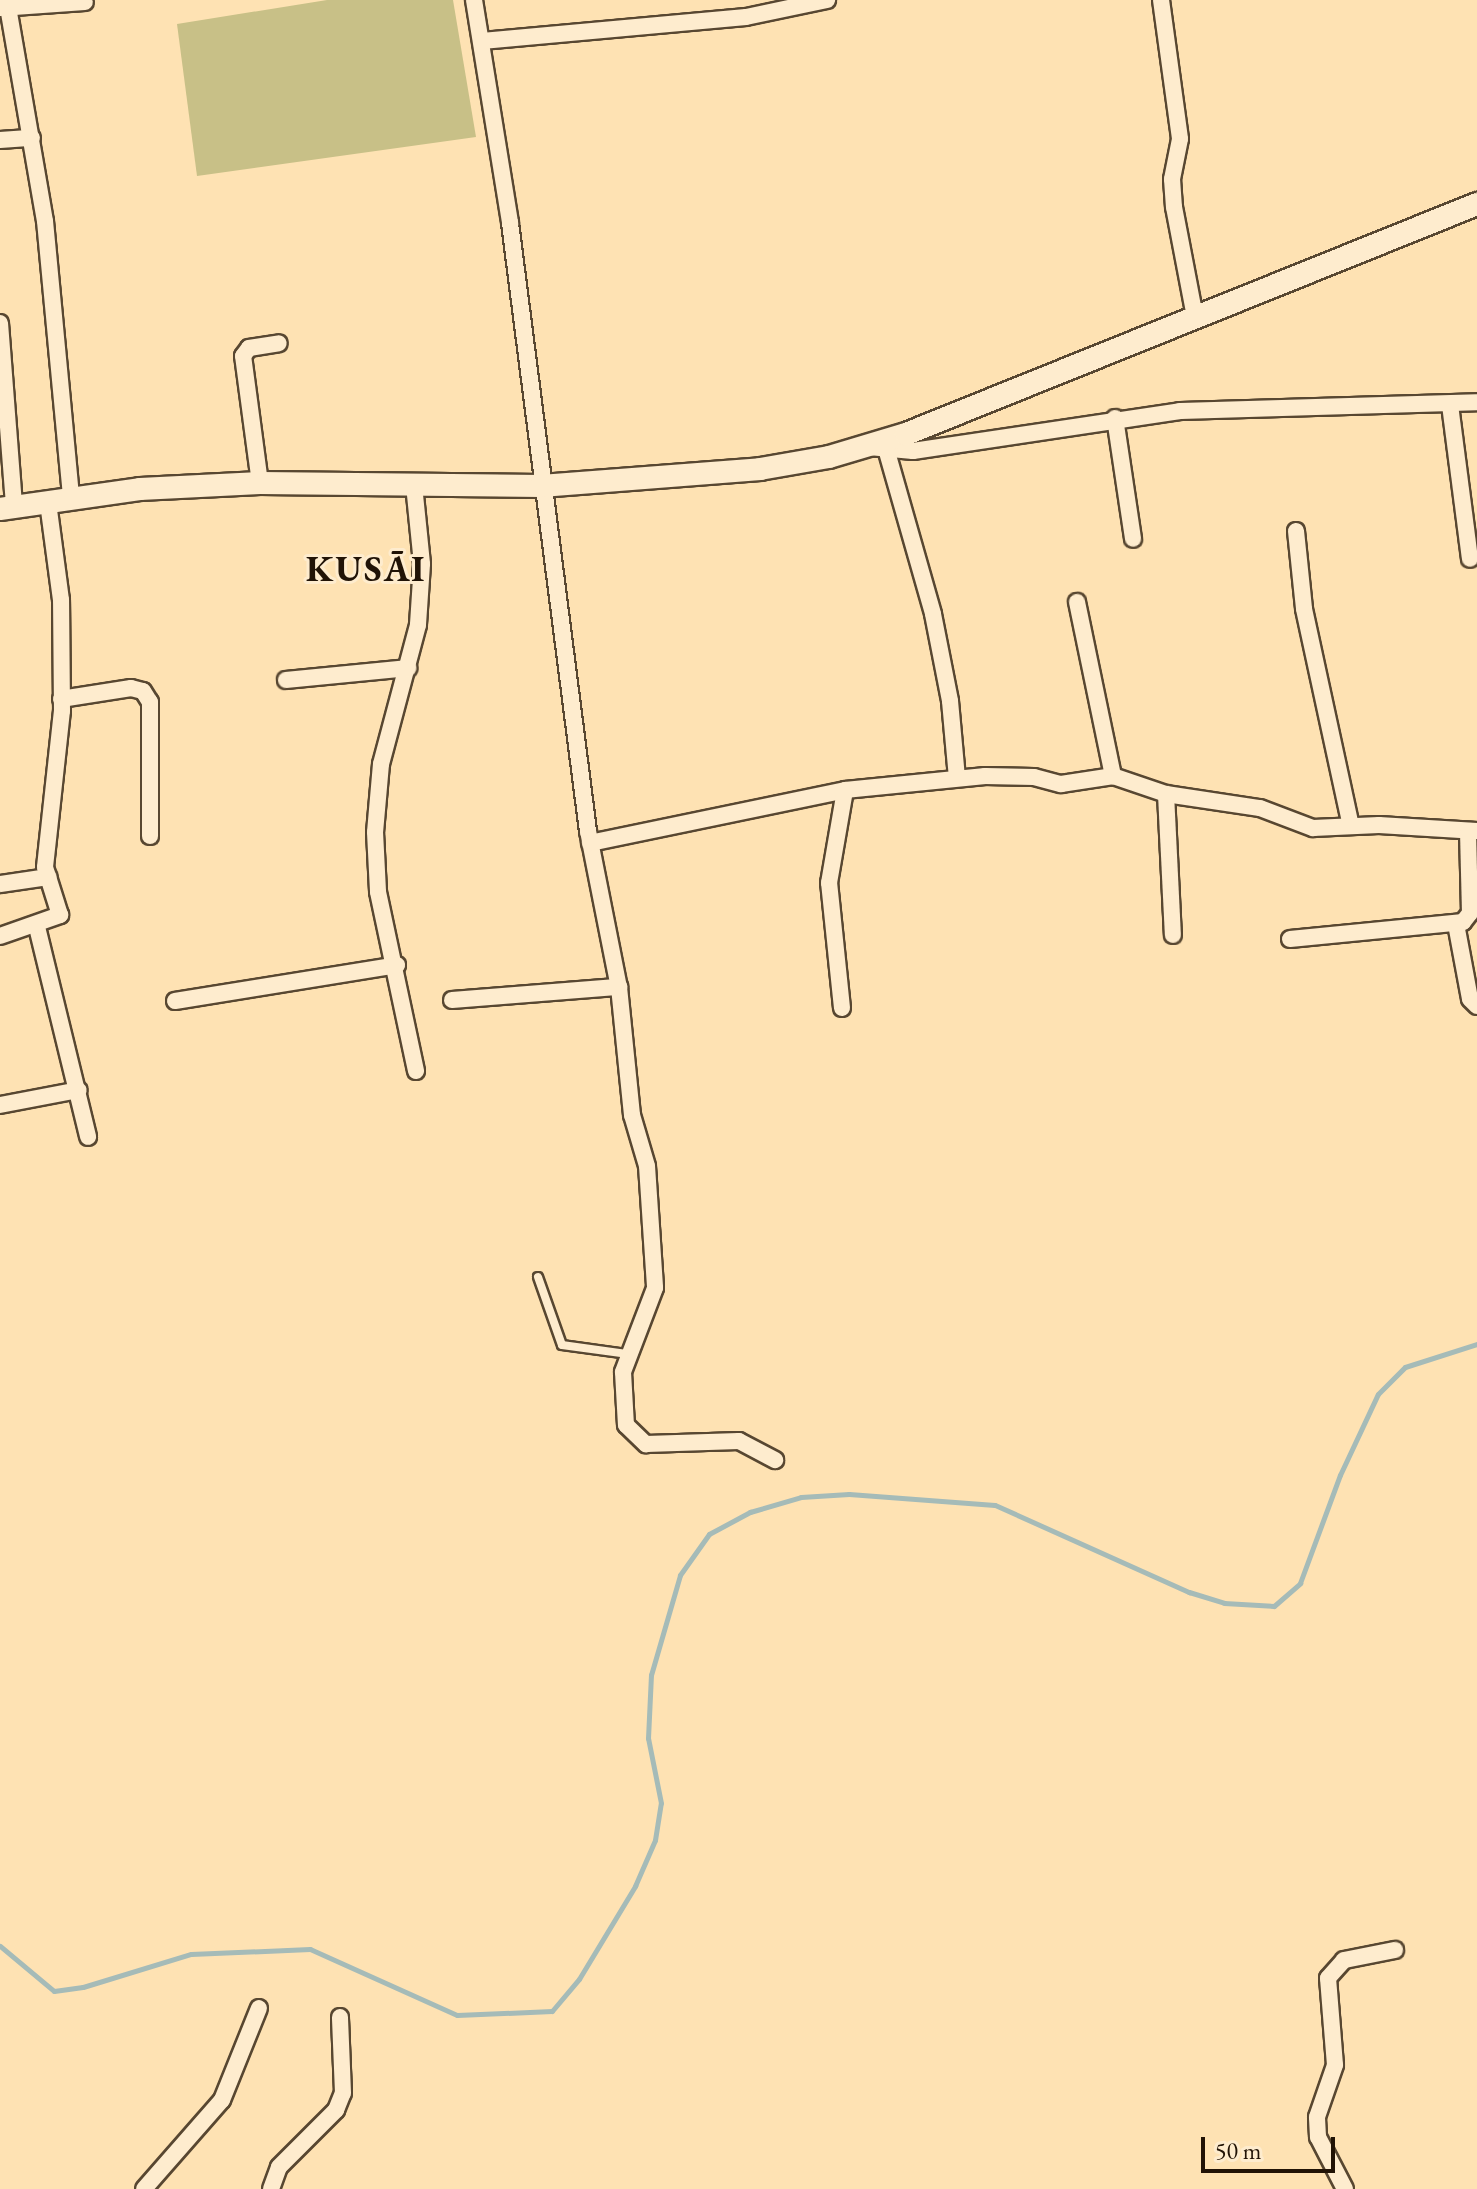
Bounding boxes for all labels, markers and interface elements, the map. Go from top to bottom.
district label: KUSĀI [306,547,426,591]
scale bar [1205,2121,1339,2171]
text: 50 m [1215,2135,1262,2166]

